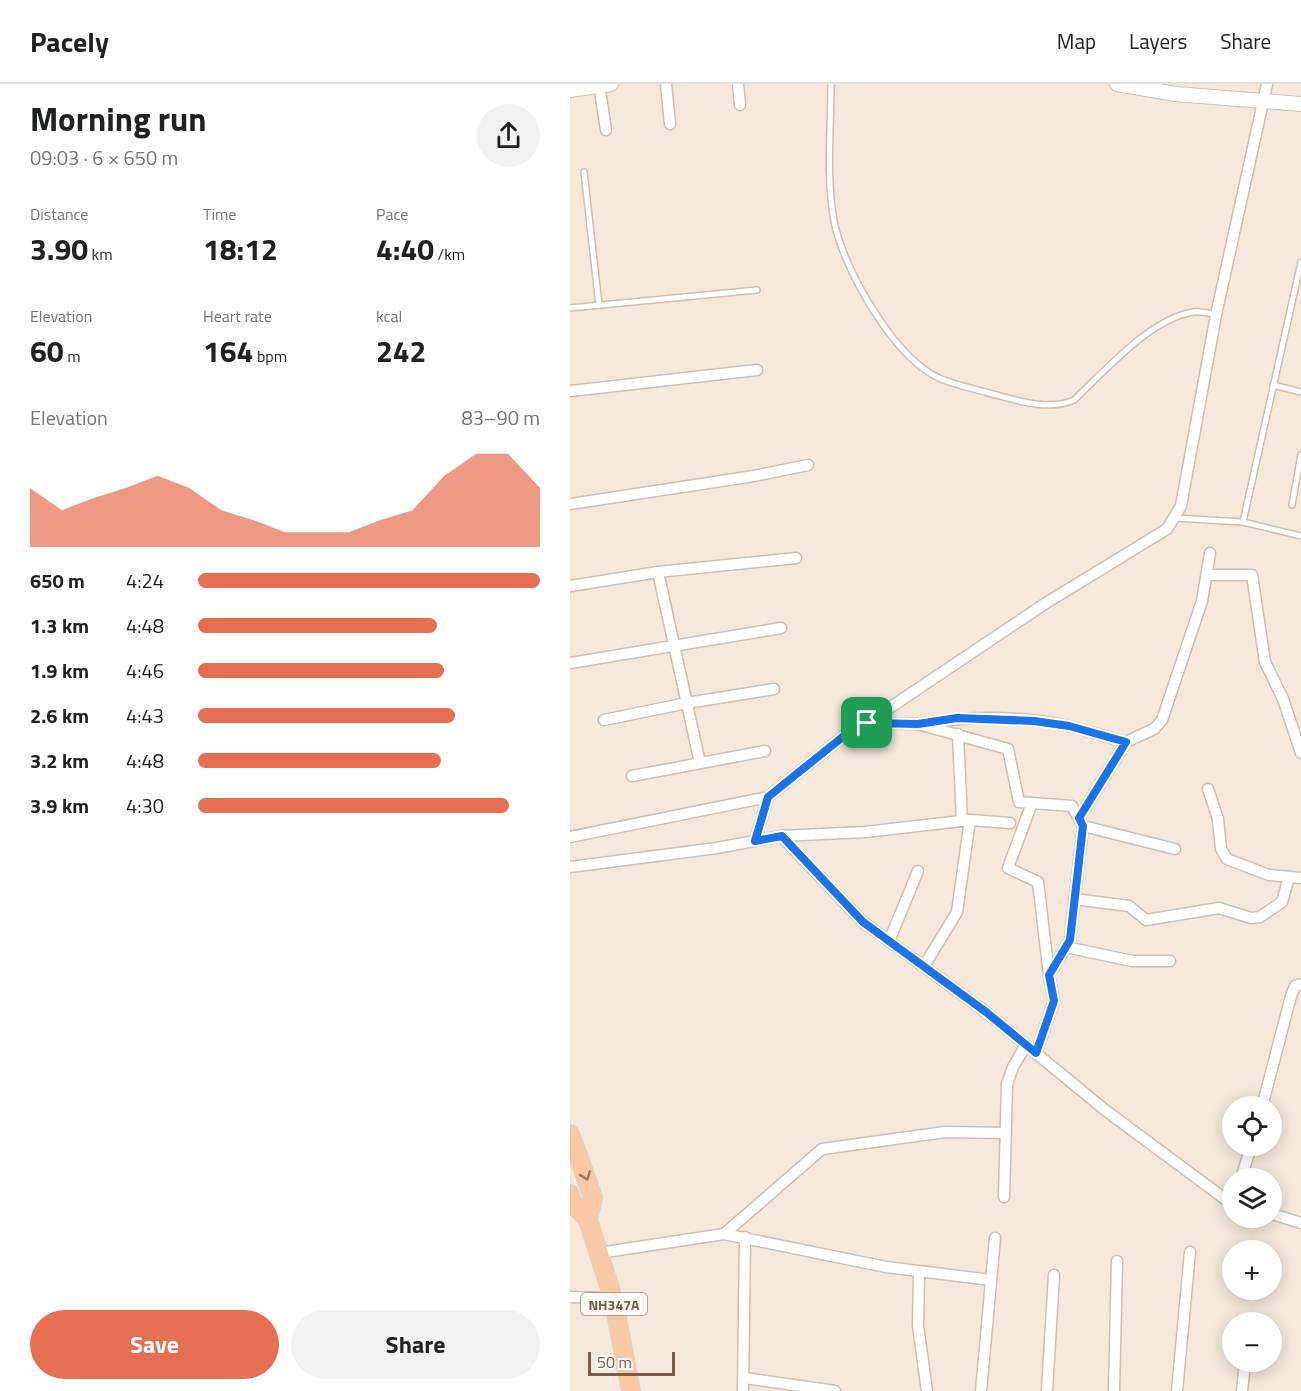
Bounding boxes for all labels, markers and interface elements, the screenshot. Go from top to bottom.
text: Pacely [30,20,109,63]
text: Map [1057,25,1096,57]
text: Layers [1129,25,1187,57]
text: Share [1220,25,1271,57]
text: Morning run [30,94,207,144]
button: share [477,104,540,167]
text: 09:03 · 6 × 650 m [30,142,178,173]
text: Distance [30,202,88,226]
text: Time [203,202,236,226]
text: Pace [376,202,408,226]
text: 3.90 [30,226,88,272]
text: 18:12 [203,226,278,272]
text: 4:40 [376,226,434,272]
text: km [88,242,113,266]
text: /km [434,242,465,266]
text: Elevation [30,304,92,328]
text: Heart rate [203,304,272,328]
text: kcal [376,304,402,328]
text: 60 [30,328,64,374]
text: 164 [203,328,253,374]
text: 242 [376,328,426,374]
text: m [64,344,81,368]
text: bpm [253,344,287,368]
text: Elevation [30,402,108,433]
text: 83–90 m [461,402,540,433]
text: 650 m [30,565,85,596]
text: 4:24 [126,565,164,596]
text: 1.3 km [30,610,89,641]
text: 4:48 [126,610,164,641]
text: 1.9 km [30,655,89,686]
text: 4:46 [126,655,164,686]
pin [841,697,892,748]
text: 2.6 km [30,700,89,731]
text: 4:43 [126,700,164,731]
icon: arrive [850,706,883,739]
text: 3.2 km [30,745,89,776]
text: 4:48 [126,745,164,776]
text: 3.9 km [30,790,89,821]
text: 4:30 [126,790,164,821]
map controls [1222,1096,1282,1372]
button: locate [1222,1096,1282,1156]
button: layers [1222,1168,1282,1228]
one-way arrow [579,1170,591,1181]
button: + [1222,1240,1282,1300]
road number: NH347A [581,1293,647,1315]
button: Save [30,1310,279,1379]
button: Share [291,1310,540,1379]
button: − [1222,1312,1282,1372]
scale bar [588,1349,675,1376]
text: 50 m [597,1350,632,1374]

